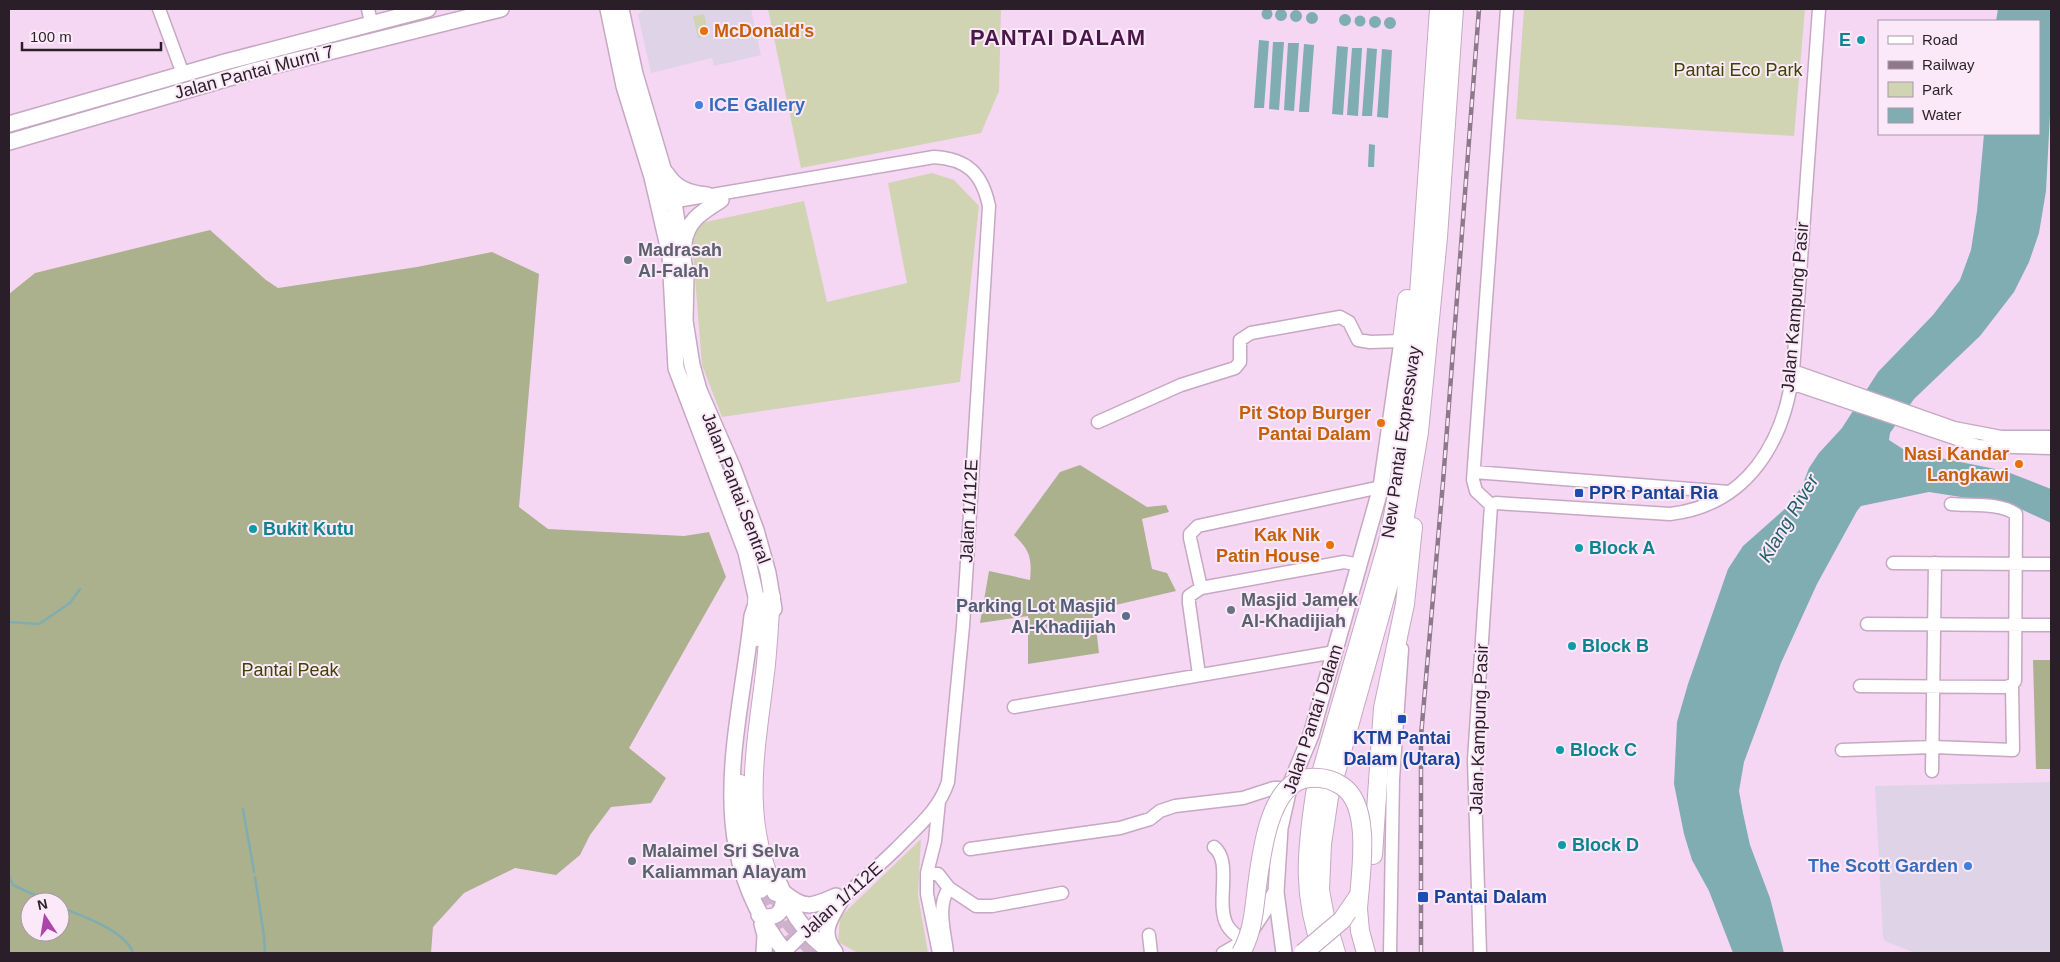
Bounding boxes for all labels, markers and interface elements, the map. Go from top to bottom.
scale bar [22,20,161,52]
legend [1878,20,2040,135]
place label: McDonald's [714,21,814,41]
marker: McDonald's [698,25,710,37]
district label: PANTAI DALAM [970,25,1146,50]
text: 100 m [30,28,72,45]
place label: E [1839,30,1851,50]
text: Road [1922,31,1958,48]
marker: E [1855,34,1867,46]
street label: Jalan Pantai Murni 7 [172,41,336,103]
text: Railway [1922,56,1975,73]
park label: Pantai Eco Park [1673,60,1804,80]
text: Park [1922,81,1953,98]
place label: ICE Gallery [709,95,805,115]
marker: ICE Gallery [693,99,705,111]
text: Water [1922,106,1961,123]
street label: Jalan Kampung Pasir [1778,221,1812,393]
place label: Madrasah Al-Falah [638,240,722,281]
marker: Madrasah Al-Falah [622,254,634,266]
street label: New Pantai Expressway [1378,345,1424,539]
place label: Pit Stop Burger Pantai Dalam [1239,403,1371,444]
street label: Jalan Pantai Sentral [698,409,774,567]
marker: Pit Stop Burger Pantai Dalam [1375,417,1387,429]
place label: Nasi Kandar Langkawi [1904,444,2009,485]
marker: Nasi Kandar Langkawi [2013,458,2025,470]
street label: Jalan 1/112E [956,459,982,563]
water label: Klang River [1754,470,1823,566]
place label: PPR Pantai Ria [1589,483,1719,503]
marker: PPR Pantai Ria [1573,487,1585,499]
place label: Bukit Kutu [263,519,354,539]
marker: Bukit Kutu [247,523,259,535]
place label: Kak Nik Patin House [1216,525,1321,566]
place label: Block A [1589,538,1655,558]
marker: Kak Nik Patin House [1324,539,1336,551]
marker: Block A [1573,542,1585,554]
place label: Masjid Jamek Al-Khadijiah [1241,590,1359,631]
place label: Parking Lot Masjid Al-Khadijiah [956,596,1116,637]
marker: Masjid Jamek Al-Khadijiah [1225,604,1237,616]
marker: Parking Lot Masjid Al-Khadijiah [1120,610,1132,622]
place label: Block B [1582,636,1649,656]
marker: Block B [1566,640,1578,652]
street label: Jalan Pantai Dalam [1279,642,1347,796]
street label: Jalan Kampung Pasir [1466,643,1492,815]
park label: Pantai Peak [241,660,340,680]
marker: KTM Pantai Dalam (Utara) [1396,713,1408,725]
place label: KTM Pantai Dalam (Utara) [1343,728,1461,769]
place label: Block C [1570,740,1637,760]
marker: Block C [1554,744,1566,756]
place label: Block D [1572,835,1639,855]
marker: Block D [1556,839,1568,851]
place label: Malaimel Sri Selva Kaliamman Alayam [642,841,806,882]
marker: Malaimel Sri Selva Kaliamman Alayam [626,855,638,867]
place label: The Scott Garden [1808,856,1958,876]
street label: Jalan 1/112E [796,858,886,942]
marker: The Scott Garden [1962,860,1974,872]
place label: Pantai Dalam [1434,887,1547,907]
marker: Pantai Dalam [1416,890,1430,904]
north arrow [20,892,70,942]
text: N [36,895,49,913]

